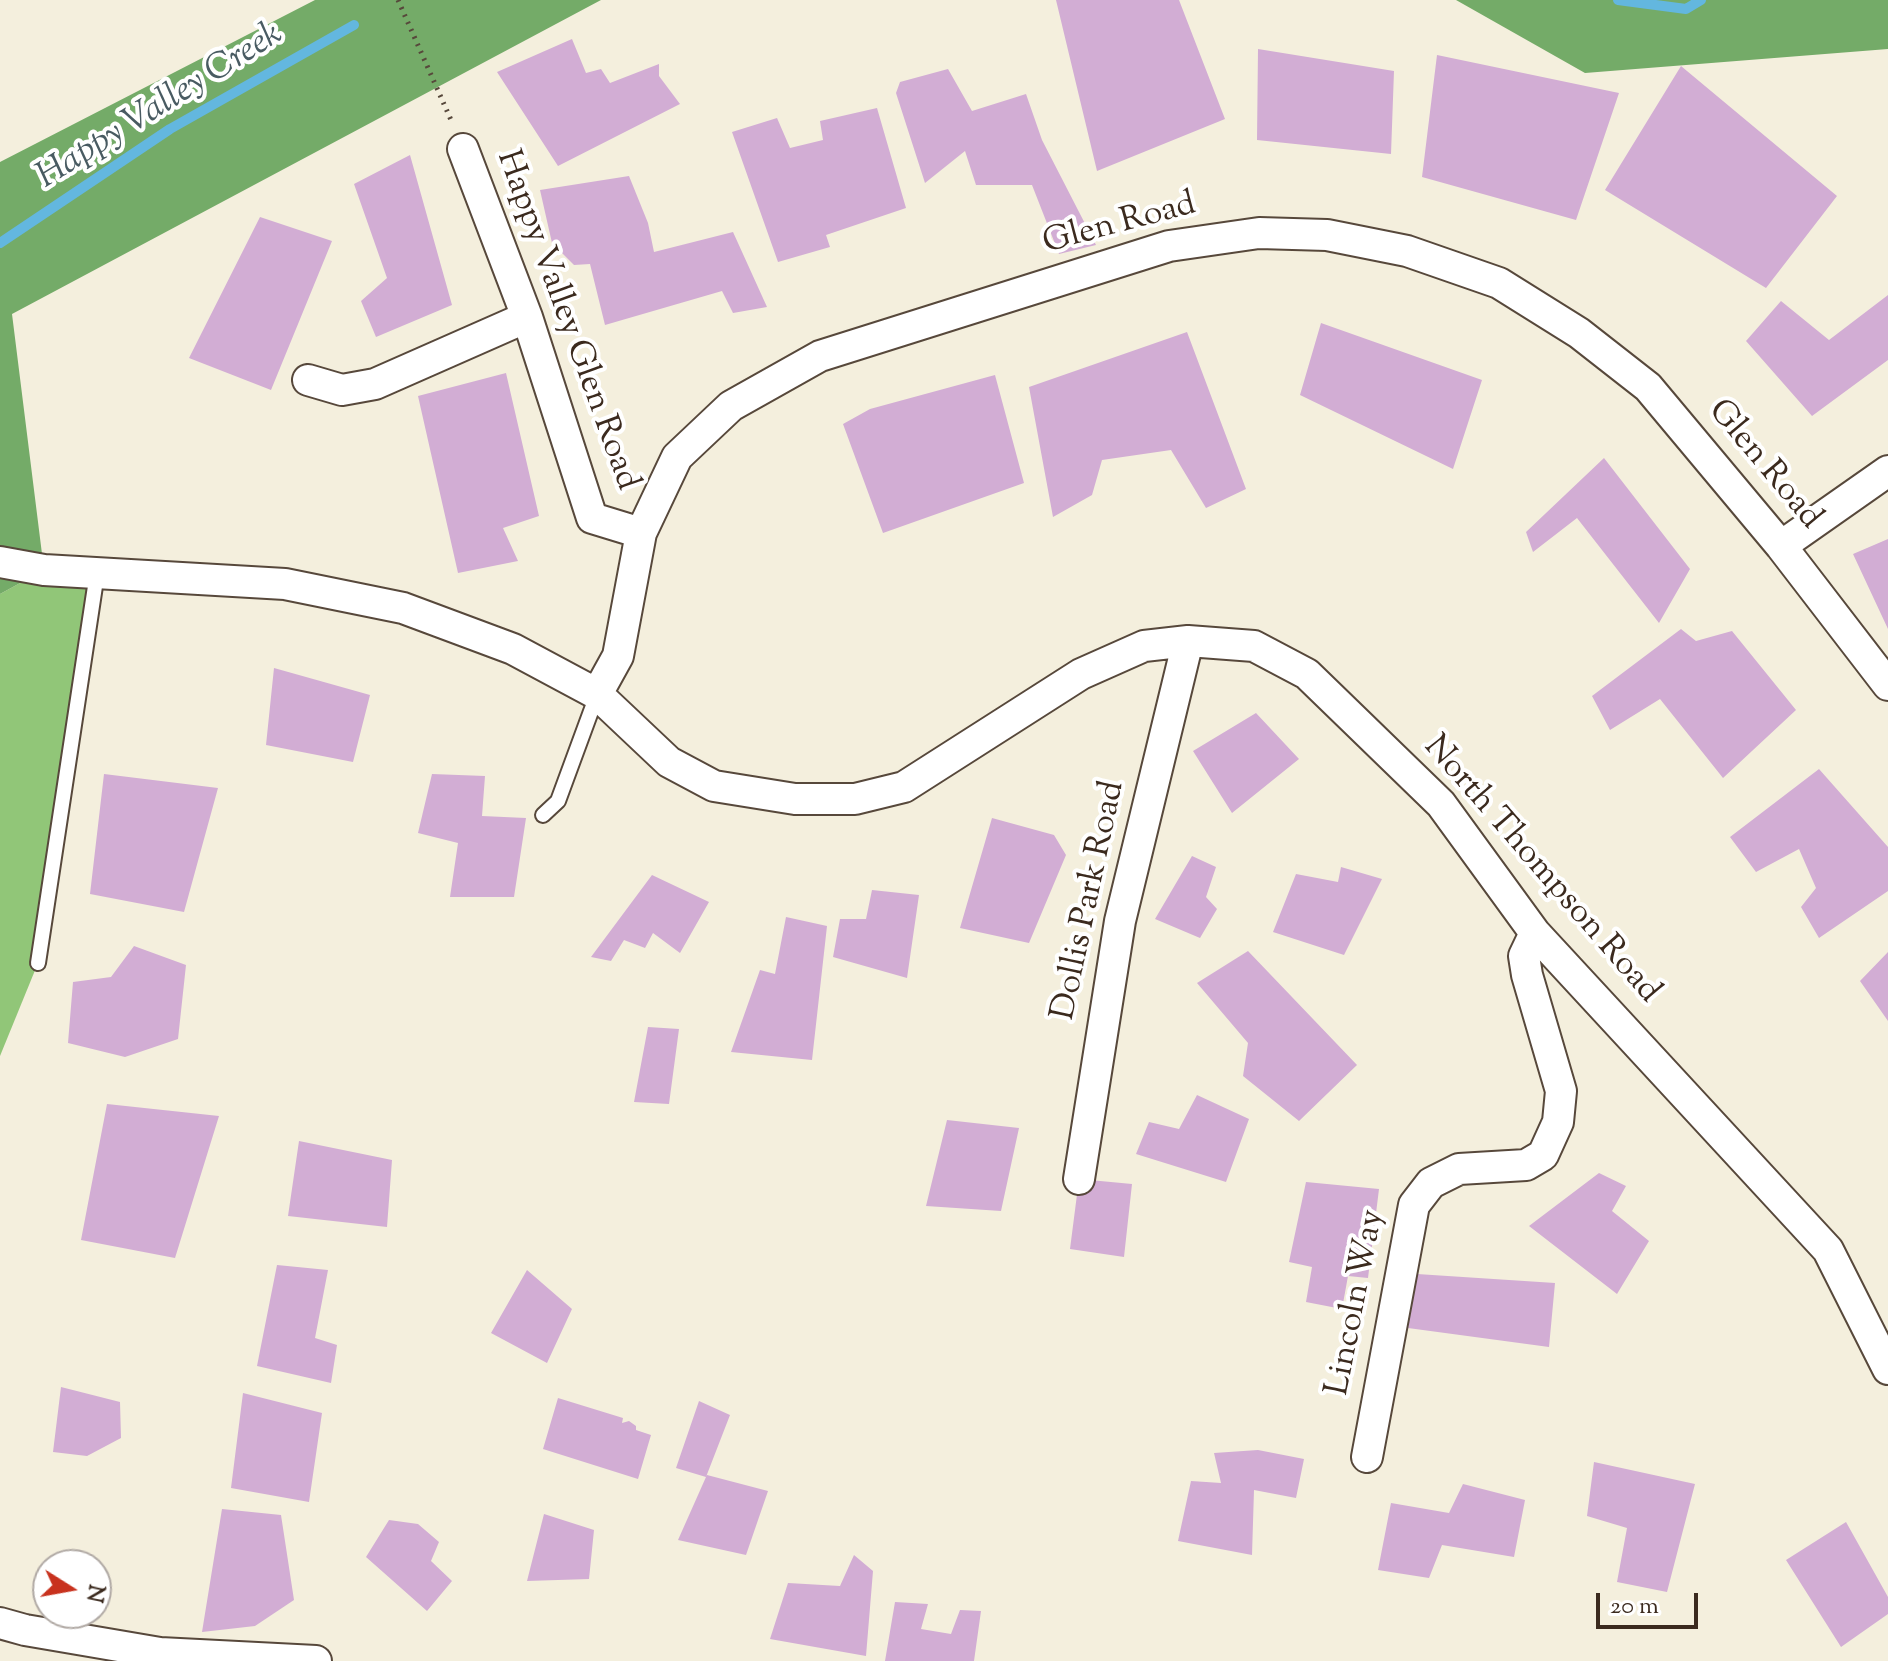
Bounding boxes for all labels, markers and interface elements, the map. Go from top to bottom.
water label: Happy Valley Creek [30,15,292,201]
street label: Happy Valley Glen Road [485,146,645,496]
street label: Glen Road [1039,186,1201,266]
street label: Glen Road [1697,393,1829,539]
street label: North Thompson Road [1413,729,1667,1013]
street label: Dollis Park Road [1046,778,1136,1024]
street label: Lincoln Way [1320,1207,1396,1399]
north arrow [32,1549,112,1629]
scale bar [1600,1577,1702,1627]
text: N [76,1582,111,1605]
text: 20 m [1610,1590,1659,1624]

